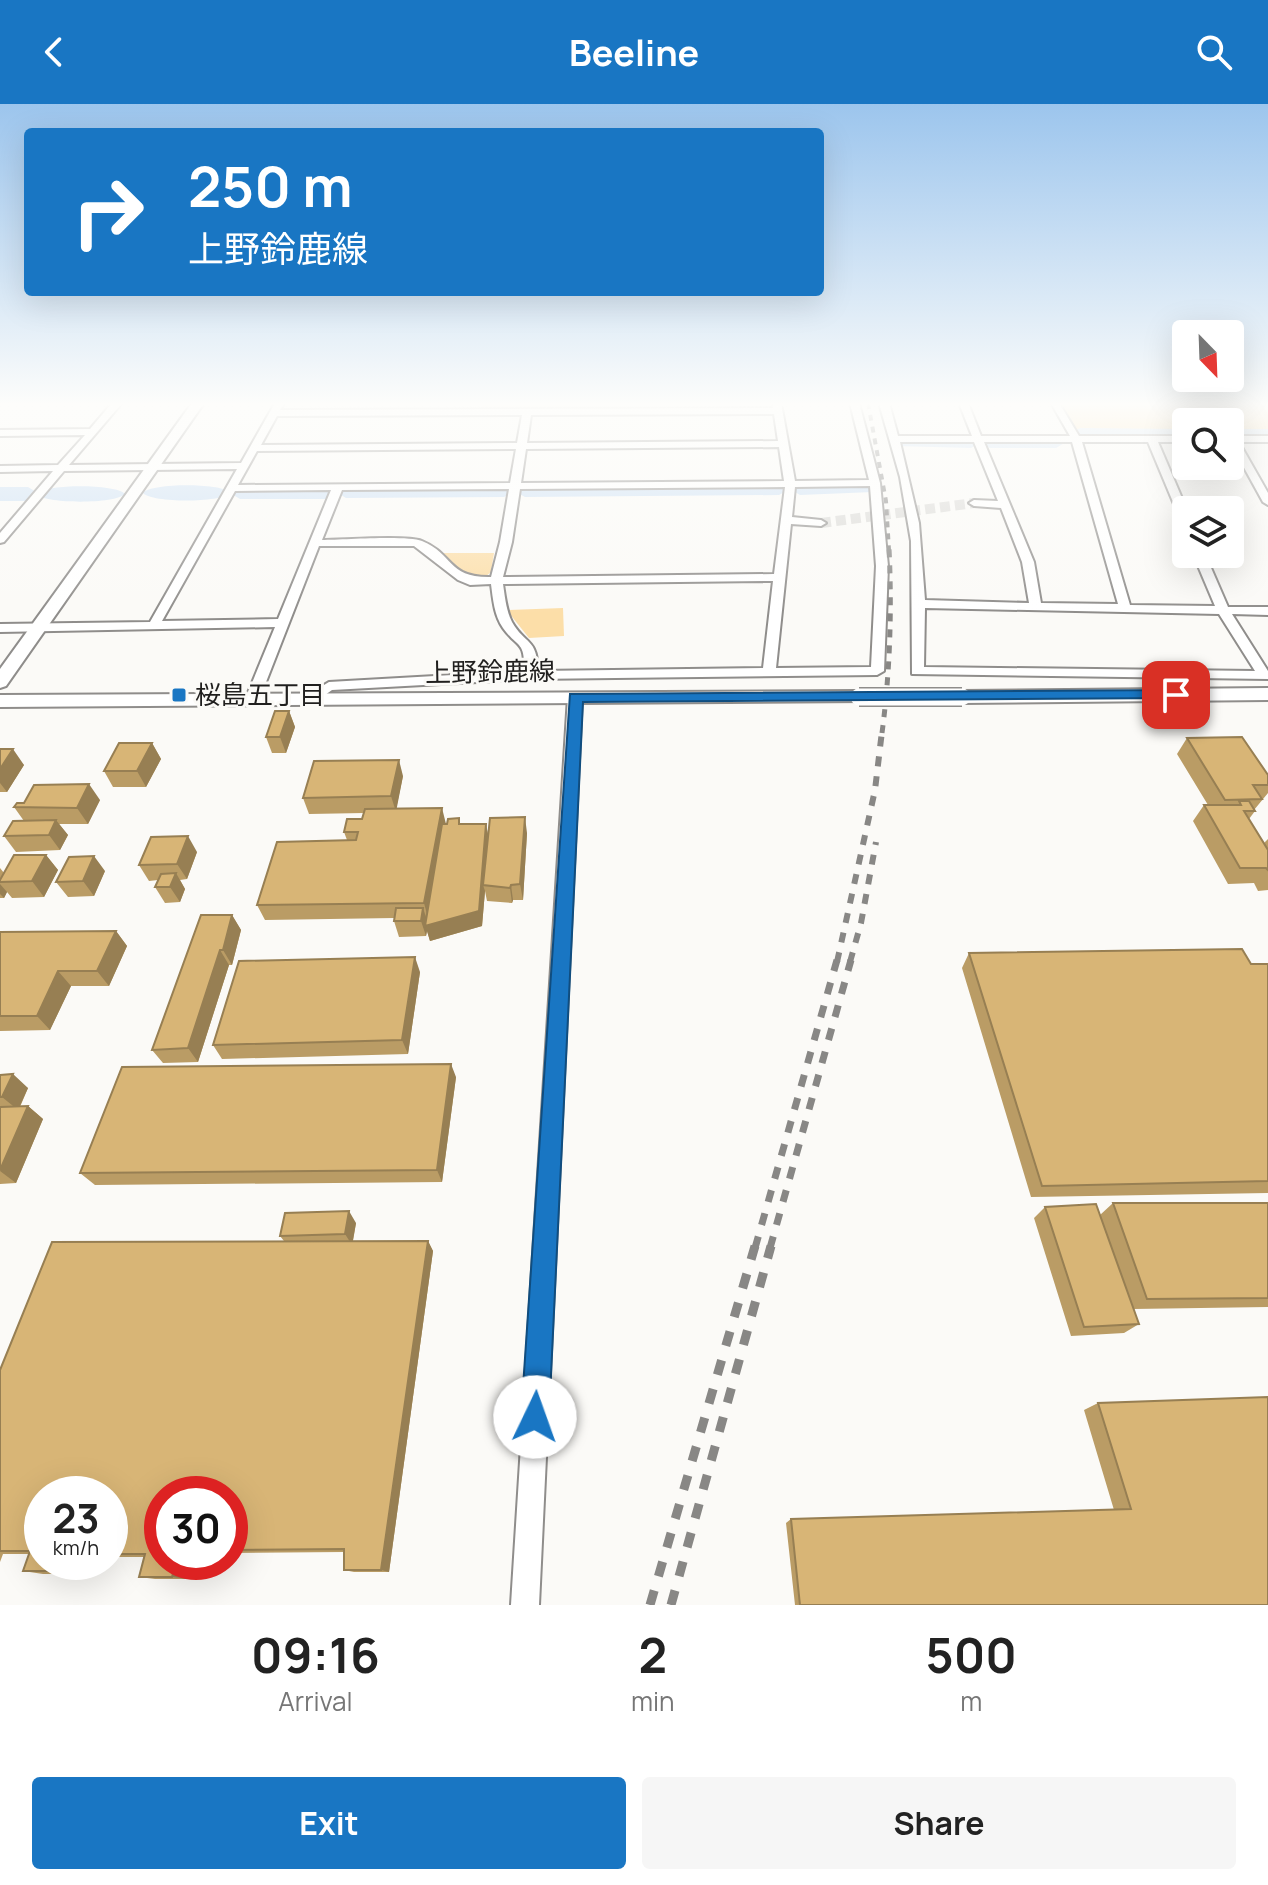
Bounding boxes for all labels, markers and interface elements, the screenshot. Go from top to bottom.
text: Beeline [569,28,699,77]
icon: back [32,30,76,74]
icon: search [1192,30,1236,74]
text: 250 m [188,147,353,224]
icon: right [56,160,160,264]
text: 上野鈴鹿線 [188,224,368,273]
north arrow [1172,320,1244,392]
map controls [1172,320,1244,568]
button: search [1172,408,1244,480]
button: layers [1172,496,1244,568]
street label: 上野鈴鹿線 [425,652,555,690]
pin [1142,661,1210,729]
icon: arrive [1154,673,1198,717]
place label: 桜島五丁目 [195,676,325,712]
marker: 桜島五丁目 [170,686,188,704]
position arrow [493,1375,577,1459]
speed limit sign: 30 [144,1476,248,1580]
text: 23 [52,1490,100,1545]
text: km/h [53,1534,99,1561]
text: 09:16 [251,1622,380,1687]
text: 2 [638,1622,667,1687]
text: 500 [926,1622,1017,1687]
text: Arrival [278,1683,353,1719]
text: min [631,1683,674,1719]
text: m [960,1683,982,1719]
button: Exit [32,1777,626,1869]
button: Share [642,1777,1236,1869]

